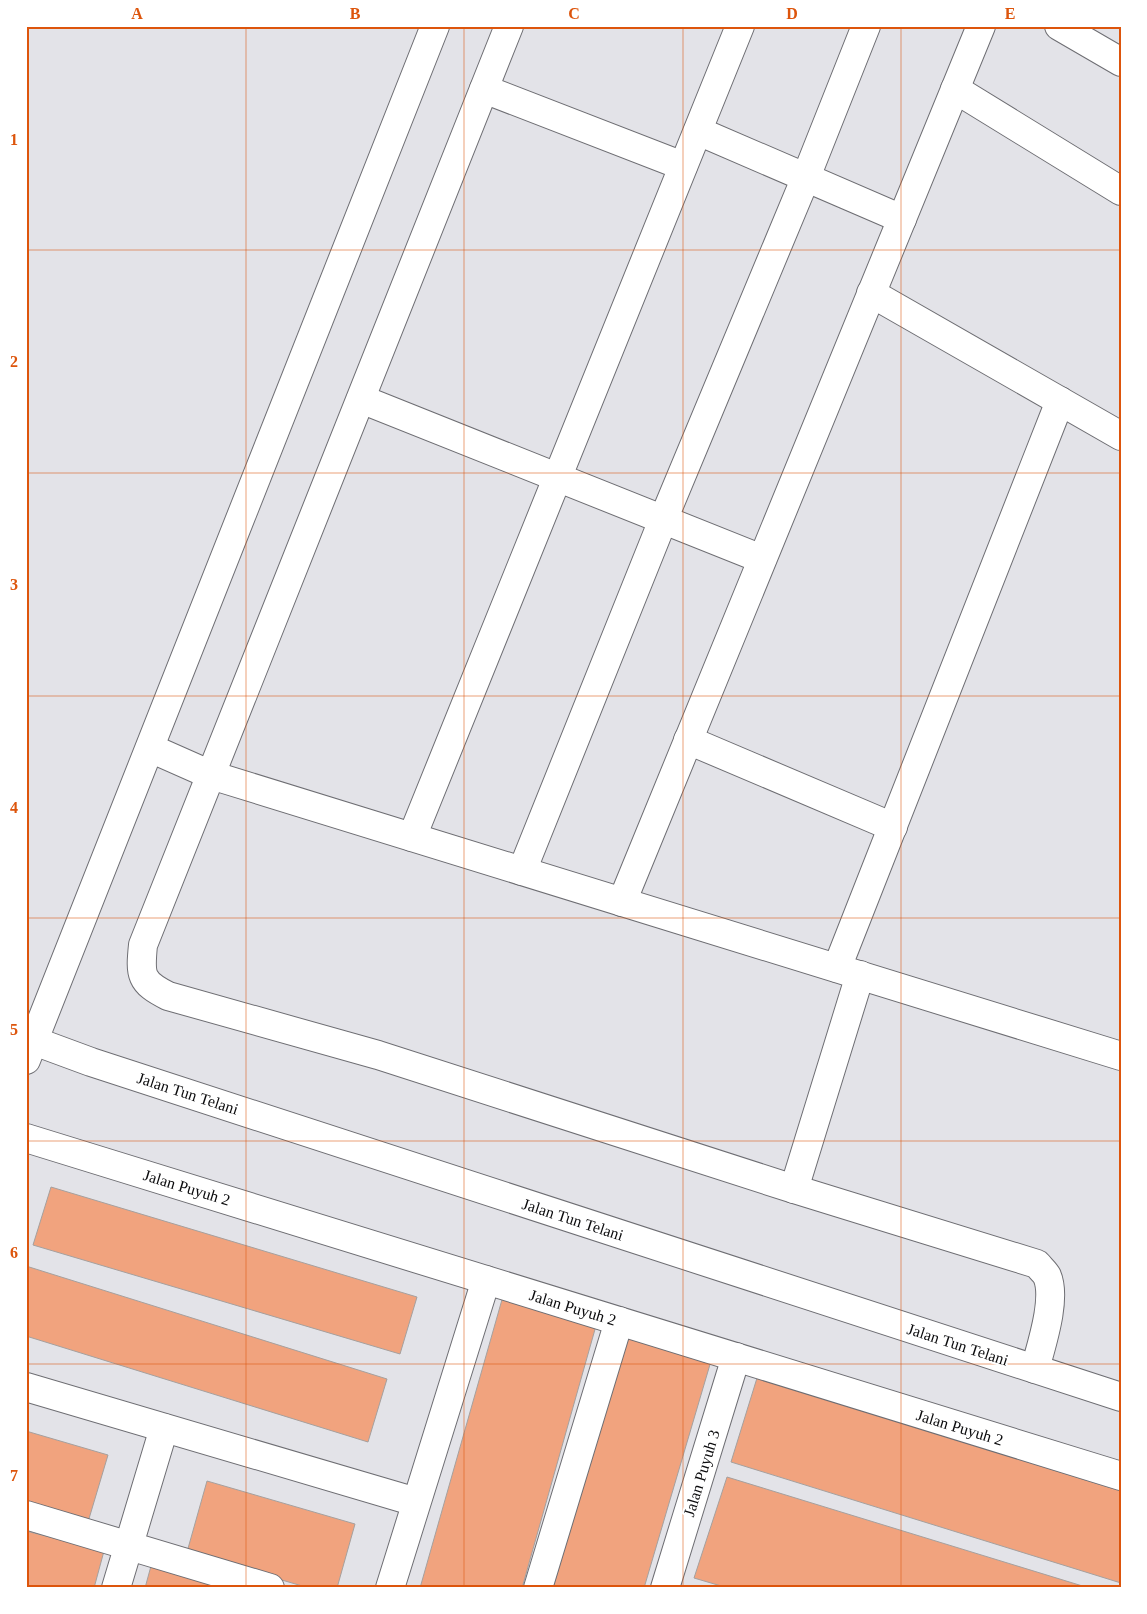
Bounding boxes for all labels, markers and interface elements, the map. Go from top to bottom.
text: A [131,5,143,22]
text: B [350,5,361,22]
text: C [568,5,580,22]
text: D [786,5,798,22]
text: E [1005,5,1015,22]
text: 1 [10,131,18,148]
text: 2 [10,353,18,370]
text: 3 [10,576,18,593]
text: 4 [10,799,18,816]
text: 5 [10,1021,18,1038]
street label: Jalan Tun Telani [135,1069,241,1118]
street label: Jalan Puyuh 2 [141,1166,232,1210]
street label: Jalan Tun Telani [520,1195,626,1244]
text: 6 [10,1244,18,1261]
street label: Jalan Puyuh 2 [527,1286,618,1330]
street label: Jalan Tun Telani [905,1320,1011,1369]
street label: Jalan Puyuh 2 [914,1406,1005,1450]
street label: Jalan Puyuh 3 [680,1428,724,1519]
text: 7 [10,1467,18,1484]

